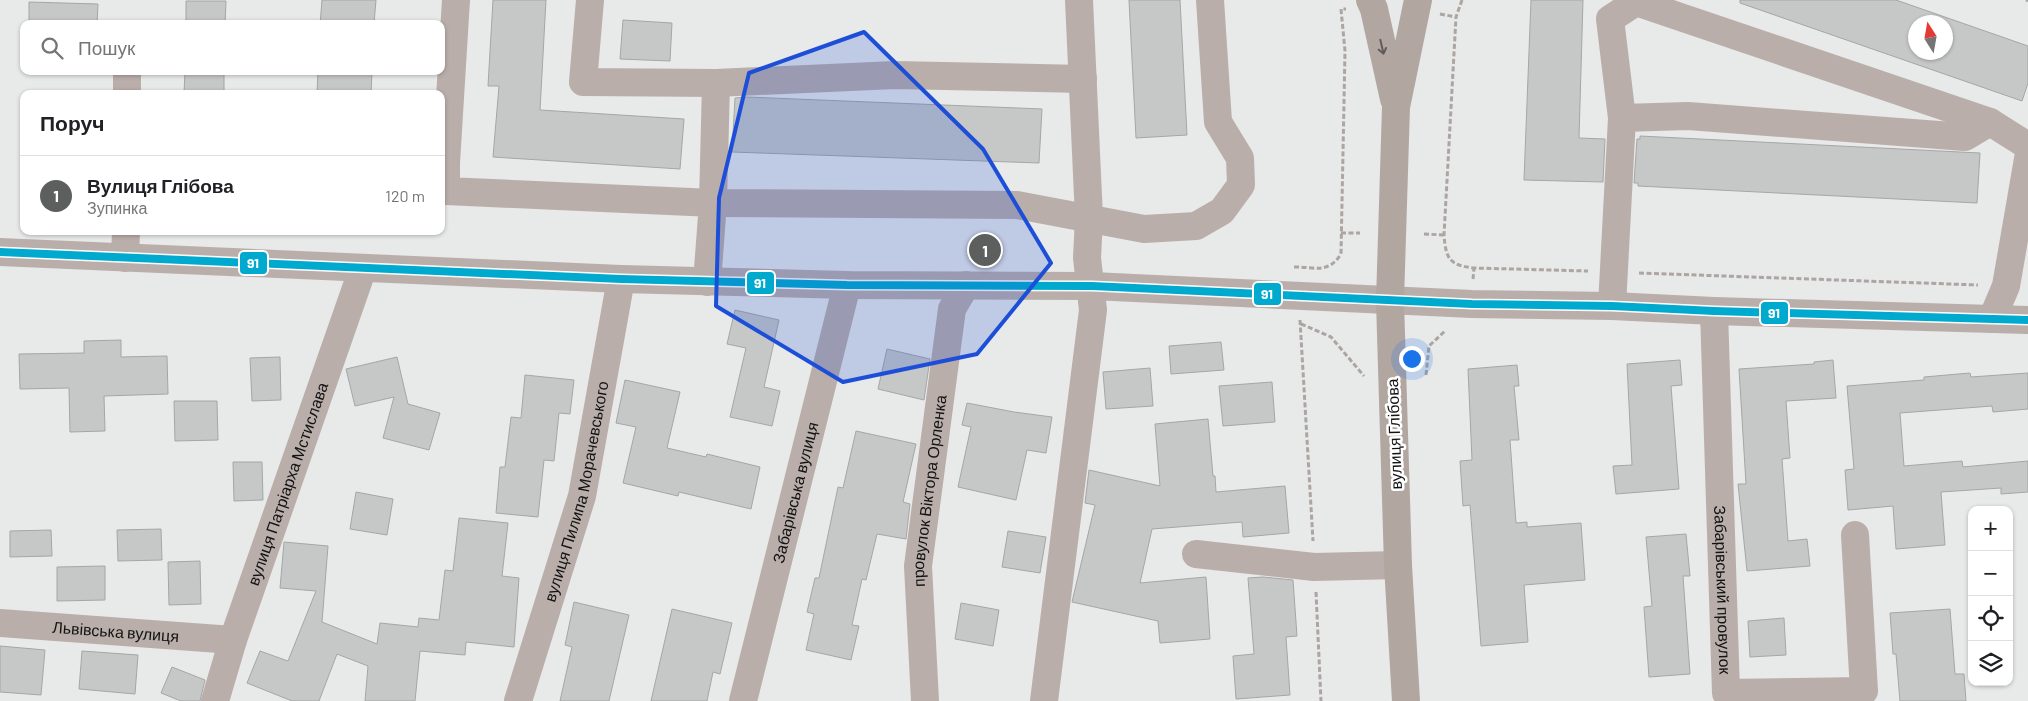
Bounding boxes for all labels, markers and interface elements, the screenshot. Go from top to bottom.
north arrow [1908,15,1953,60]
search box [20,20,445,75]
icon: search [38,34,66,62]
text: Пошук [78,36,135,59]
one-way arrow [1378,39,1387,55]
text: Поруч [40,110,104,135]
text: Вулиця Глібова [87,174,234,197]
text: 1 [53,186,59,205]
text: 120 m [385,186,425,205]
text: Зупинка [87,198,147,217]
pin: 1 [969,231,1001,269]
line badge: 91 [239,251,268,275]
text: 91 [247,254,259,271]
line badge: 91 [746,271,775,295]
text: 91 [754,274,766,291]
line badge: 91 [1253,282,1282,306]
text: 91 [1261,285,1273,302]
line badge: 91 [1760,301,1789,325]
text: 91 [1768,304,1780,321]
your location [1399,346,1425,372]
street label: вулиця Глібова [1382,378,1405,490]
street label: вулиця Пилипа Морачевського [540,379,612,604]
street label: вулиця Патріарха Мстислава [243,380,331,588]
street label: провулок Віктора Орленка [908,393,950,587]
street label: Забарівська вулиця [768,420,821,565]
street label: Забарівський провулок [1711,505,1735,676]
map controls [1968,506,2013,686]
button: + [1968,506,2013,551]
button: − [1968,551,2013,596]
button: locate [1968,596,2013,641]
street label: Львівська вулиця [52,617,180,645]
button: layers [1968,641,2013,686]

